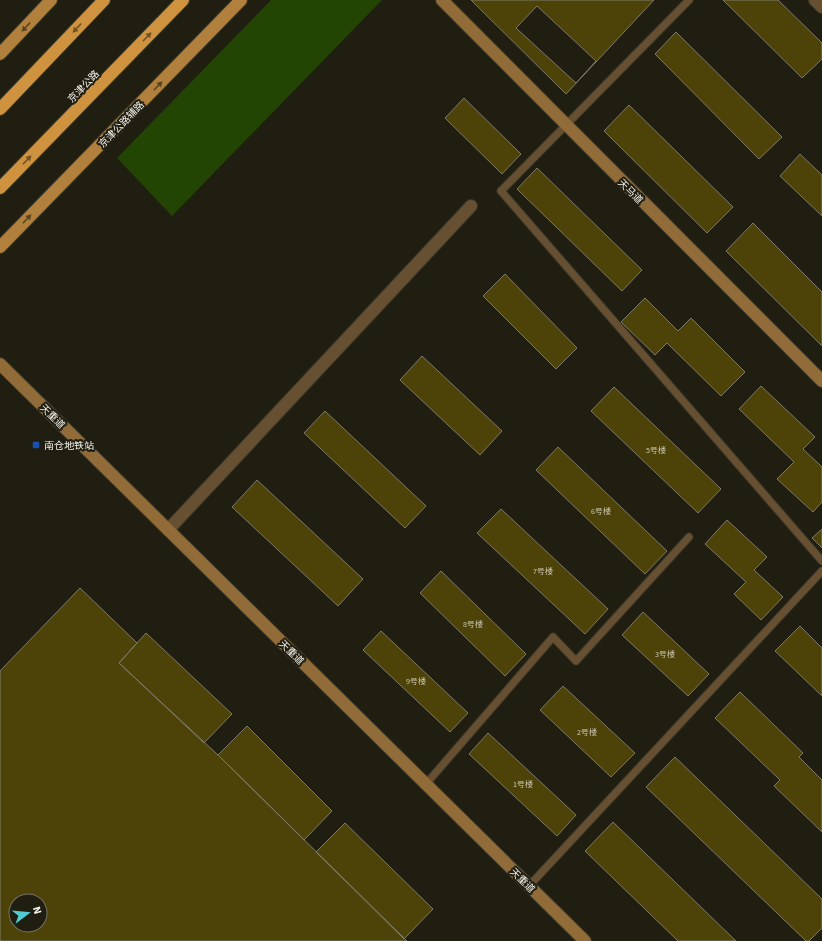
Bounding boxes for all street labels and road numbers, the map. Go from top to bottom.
street label: 京津公路 [65,67,103,106]
street label: 京津公路辅路 [96,98,148,151]
street label: 天马道 [615,176,646,207]
street label: 天重道 [37,401,68,432]
street label: 天重道 [276,637,307,668]
street label: 天重道 [507,865,538,896]

